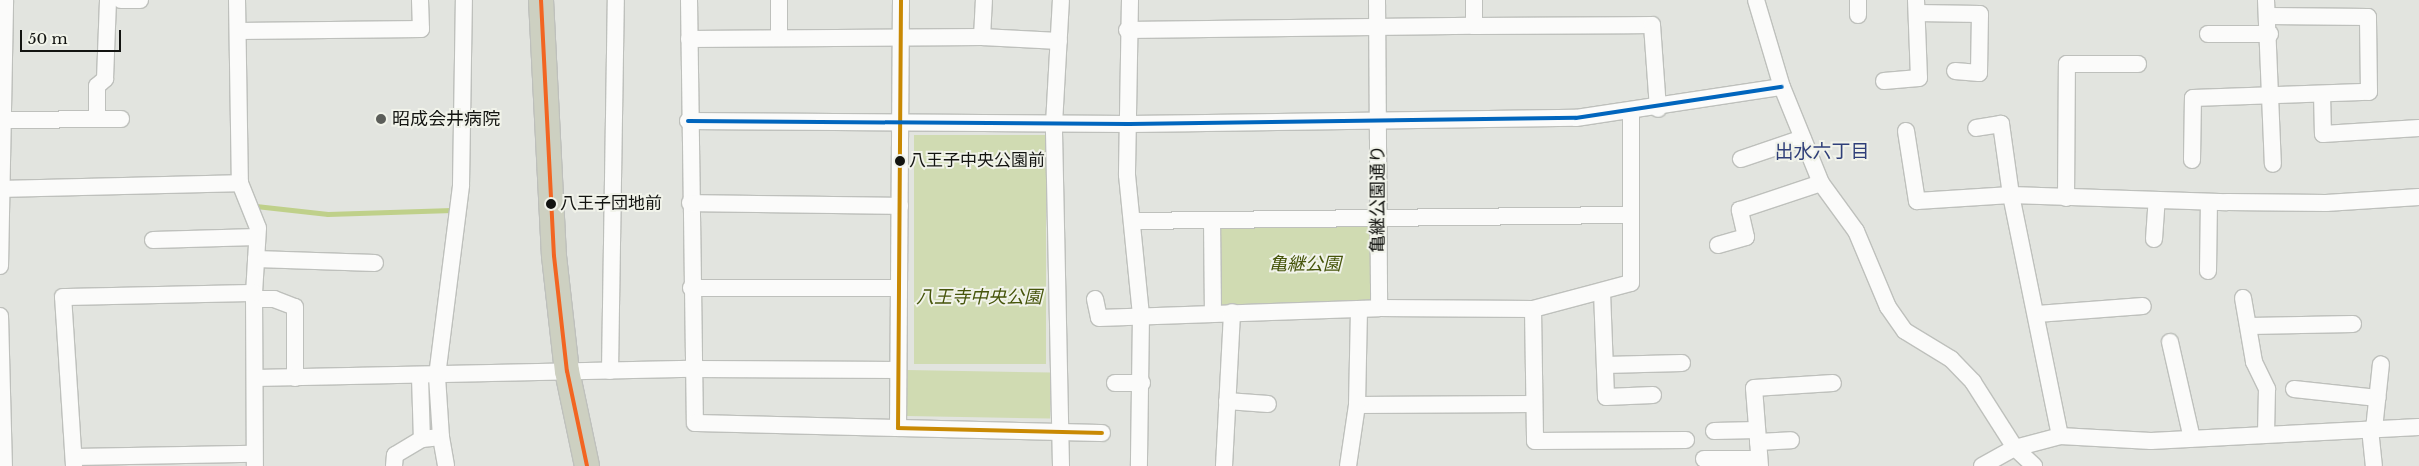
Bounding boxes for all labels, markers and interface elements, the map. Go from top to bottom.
scale bar [22,20,124,52]
text: 50 m [28,29,68,48]
place label: 昭成会井病院 [392,108,500,130]
marker: 昭成会井病院 [374,112,388,126]
district label: 出水六丁目 [1775,141,1869,163]
street label: 亀継公園通り [1367,145,1389,253]
place label: 八王子中央公園前 [909,151,1045,171]
marker: 八王子中央公園前 [895,156,905,166]
place label: 八王子団地前 [560,194,662,214]
marker: 八王子団地前 [546,199,556,209]
park label: 亀継公園 [1269,253,1341,275]
park label: 八王寺中央公園 [916,286,1042,308]

